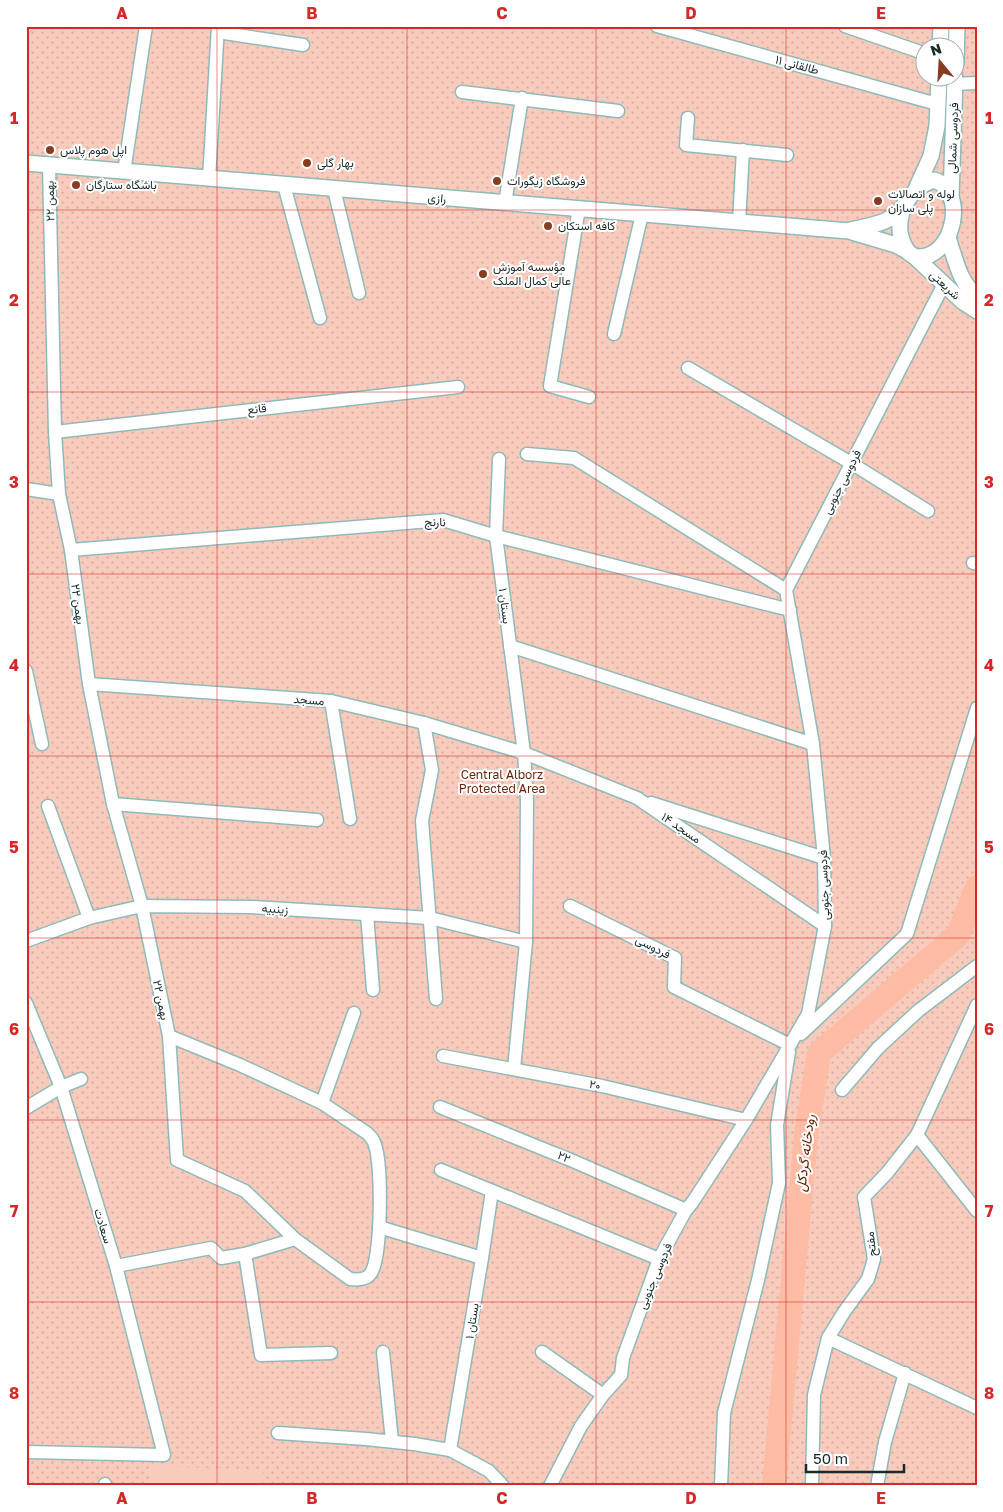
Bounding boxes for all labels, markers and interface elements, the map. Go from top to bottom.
text: A [116,3,128,23]
text: B [306,3,318,23]
text: C [496,3,508,23]
text: D [685,3,697,23]
text: E [876,3,886,23]
north arrow [916,38,966,88]
text: N [928,39,944,59]
street label: طالقانی ۱۱ [773,51,821,79]
street label: فردوسی شمالی [944,102,962,174]
text: 1 [10,108,18,128]
text: 1 [985,108,993,128]
place label: اپل هوم پلاس [60,142,127,158]
marker: اپل هوم پلاس [44,144,56,156]
place label: بهار گلی [317,155,354,171]
marker: بهار گلی [301,157,313,169]
place label: فروشگاه زیگورات [507,173,585,189]
marker: فروشگاه زیگورات [491,175,503,187]
place label: باشگاه ستارگان [86,177,157,193]
marker: باشگاه ستارگان [70,179,82,191]
street label: ۲۲ بهمن [42,181,58,221]
place label: لوله و اتصالات پلی سازان [888,186,955,216]
street label: رازی [427,189,447,207]
marker: لوله و اتصالات پلی سازان [872,195,884,207]
place label: کافه استکان [558,218,615,233]
marker: کافه استکان [542,220,554,232]
place label: مؤسسه آموزش عالی کمال الملک [493,259,571,289]
street label: شریعتی [926,267,964,303]
marker: مؤسسه آموزش عالی کمال الملک [477,268,489,280]
text: 2 [9,290,19,310]
text: 2 [984,290,994,310]
street label: قانع [247,400,268,419]
street label: فردوسی جنوبی [819,447,865,517]
text: 3 [9,472,19,492]
text: 3 [984,472,994,492]
street label: نارنج [424,514,446,531]
street label: ۲۲ بهمن [67,583,89,625]
street label: بستان ۱ [496,587,515,625]
text: 4 [9,655,19,675]
text: 4 [984,655,994,675]
street label: مسجد [293,691,325,708]
park label: Central Alborz Protected Area [459,767,545,796]
street label: مسجد ۱۴ [659,809,704,846]
text: 5 [9,837,19,857]
text: 5 [984,837,994,857]
street label: فردوسی جنوبی [815,850,833,920]
street label: زینبیه [261,900,289,918]
street label: فردوسی [633,931,673,963]
street label: ۲۲ بهمن [149,978,173,1022]
text: 6 [9,1019,19,1039]
text: 6 [984,1019,994,1039]
street label: ۲۰ [588,1076,602,1093]
water label: رودخانه گردکل [791,1113,819,1193]
street label: ۲۲ [556,1147,573,1166]
text: 7 [10,1201,19,1221]
text: 7 [985,1201,994,1221]
street label: سعادت [91,1207,116,1245]
street label: مفتح [862,1231,881,1257]
street label: فردوسی جنوبی [634,1240,676,1312]
street label: بستان ۱ [461,1302,482,1340]
text: 8 [9,1383,19,1403]
text: 8 [984,1383,994,1403]
scale bar [806,1442,903,1474]
text: 50 m [813,1449,848,1467]
text: A [116,1488,128,1508]
text: B [306,1488,318,1508]
text: C [496,1488,508,1508]
text: D [685,1488,697,1508]
text: E [876,1488,886,1508]

